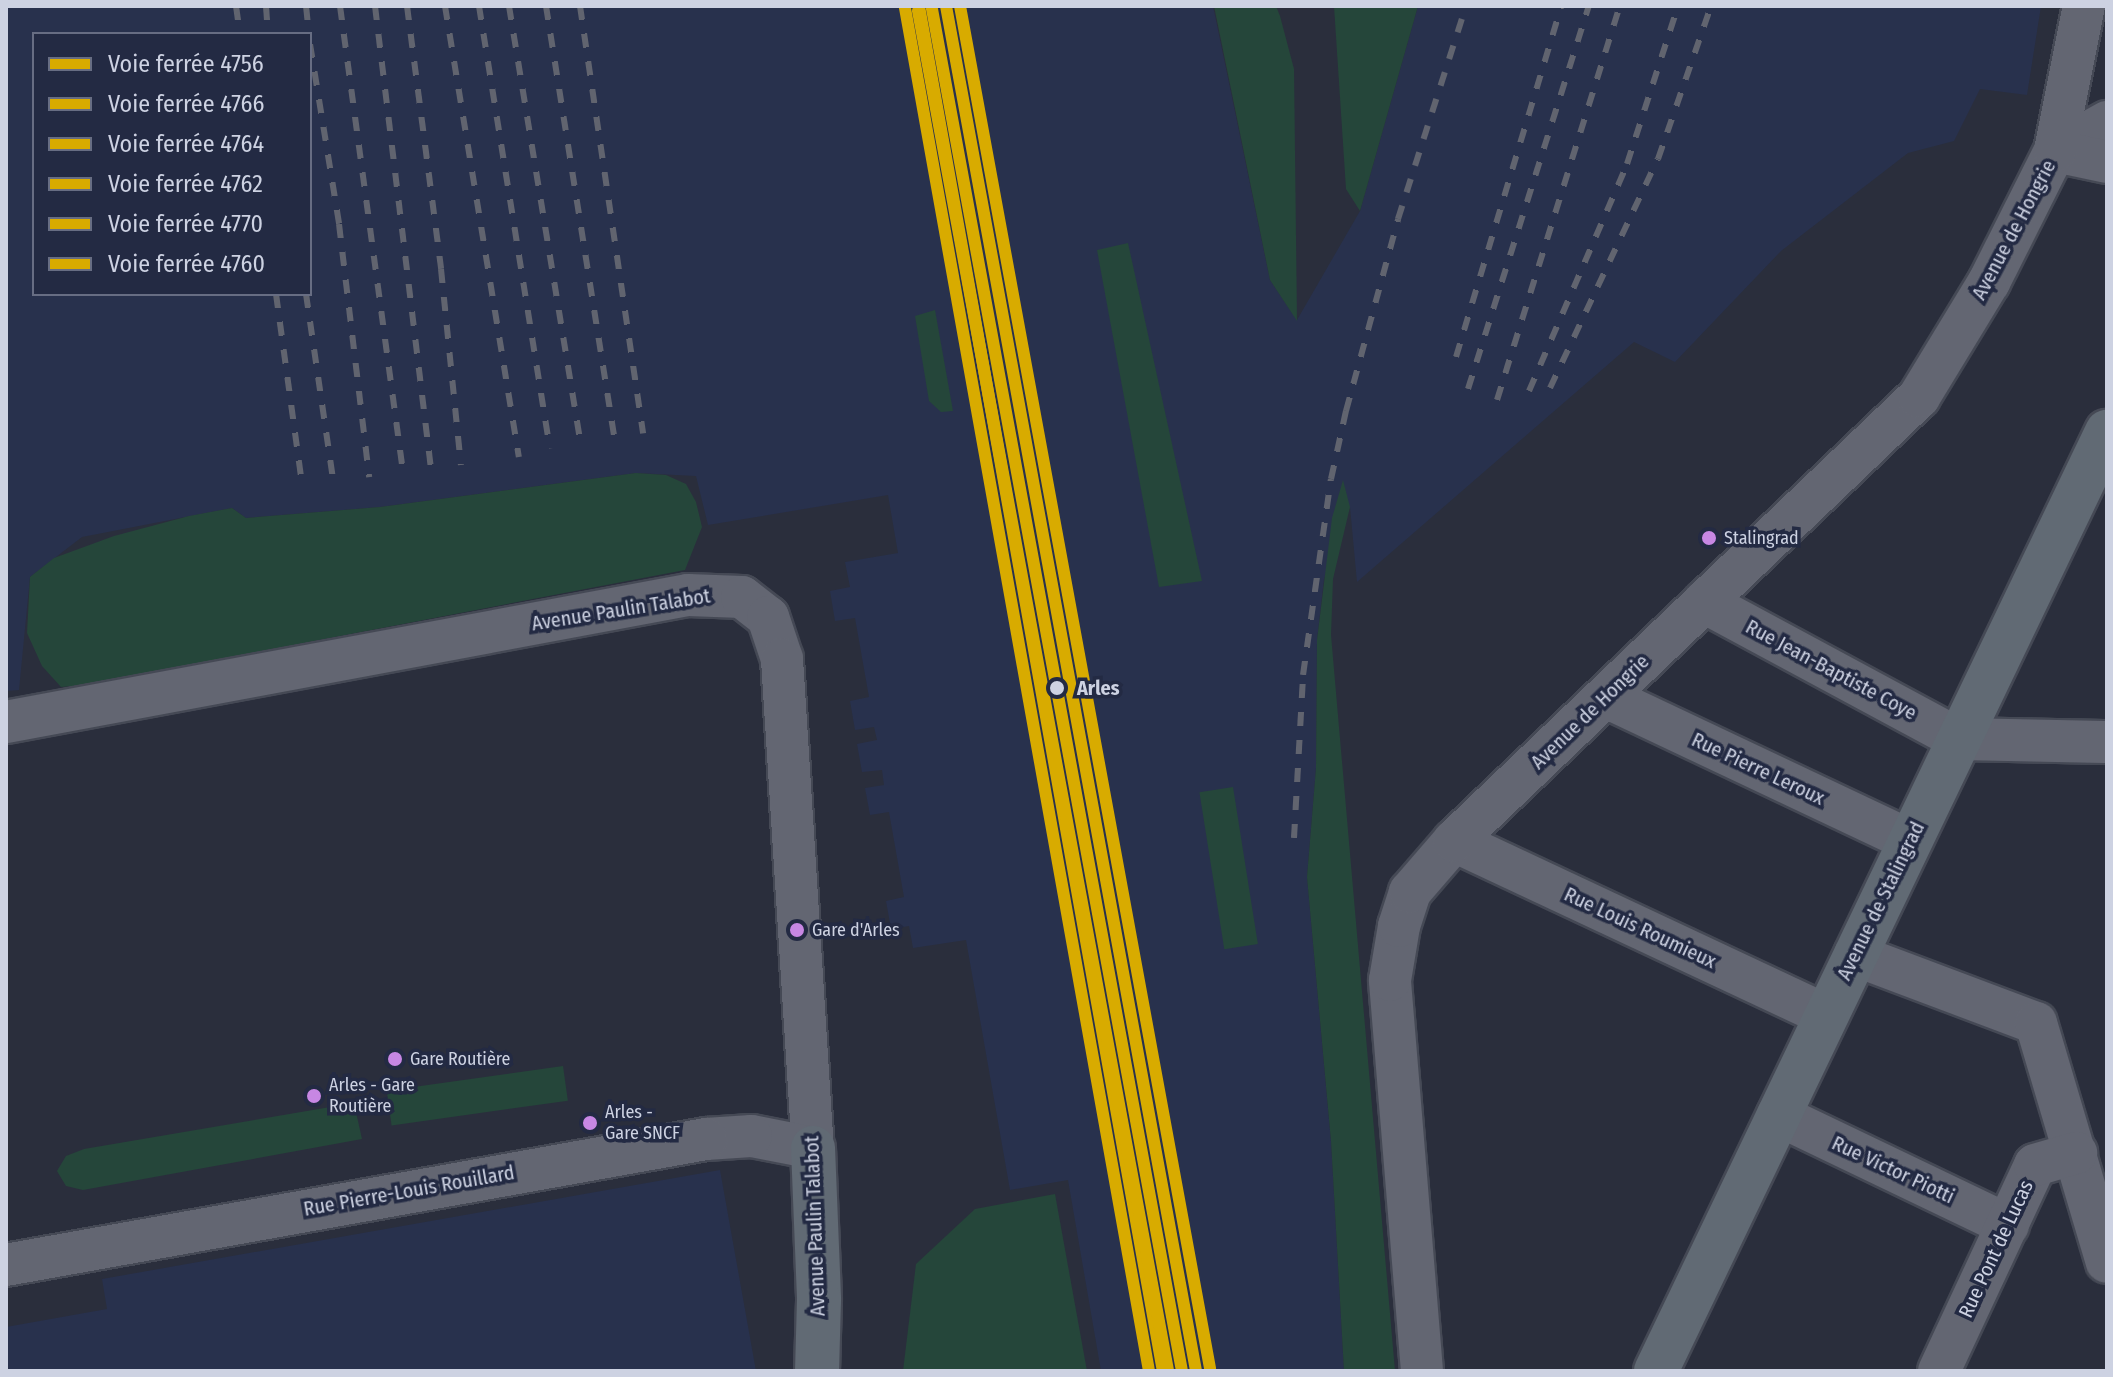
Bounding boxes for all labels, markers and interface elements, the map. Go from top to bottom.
legend [32,32,312,296]
text: Voie ferrée 4756 [108,50,264,78]
text: Voie ferrée 4766 [108,90,264,118]
text: Voie ferrée 4764 [108,130,264,158]
street label: Avenue de Hongrie [1967,156,2061,304]
text: Voie ferrée 4762 [108,170,263,198]
text: Voie ferrée 4770 [108,210,263,238]
text: Voie ferrée 4760 [108,250,265,278]
place label: Stalingrad [1724,527,1799,549]
marker: Stalingrad [1701,530,1717,546]
street label: Avenue Paulin Talabot [530,584,712,636]
street label: Rue Jean-Baptiste Coye [1741,615,1921,725]
street label: Avenue de Hongrie [1526,650,1654,774]
marker: Arles [1044,675,1070,701]
place label: Arles [1077,676,1119,700]
street label: Rue Pierre Leroux [1688,728,1828,810]
street label: Avenue de Stalingrad [1832,818,1930,984]
street label: Rue Louis Roumieux [1560,882,1720,974]
place label: Gare d'Arles [812,919,900,941]
marker: Gare d'Arles [789,922,805,938]
place label: Gare Routière [410,1048,510,1070]
marker: Gare Routière [387,1051,403,1067]
place label: Arles - Gare Routière [329,1075,415,1118]
marker: Arles - Gare Routière [306,1088,322,1104]
place label: Arles - Gare SNCF [605,1102,680,1144]
marker: Arles - Gare SNCF [582,1115,598,1131]
street label: Rue Victor Piotti [1828,1131,1958,1209]
street label: Avenue Paulin Talabot [800,1135,830,1317]
street label: Rue Pierre-Louis Rouillard [302,1161,516,1221]
street label: Rue Pont de Lucas [1954,1176,2038,1322]

